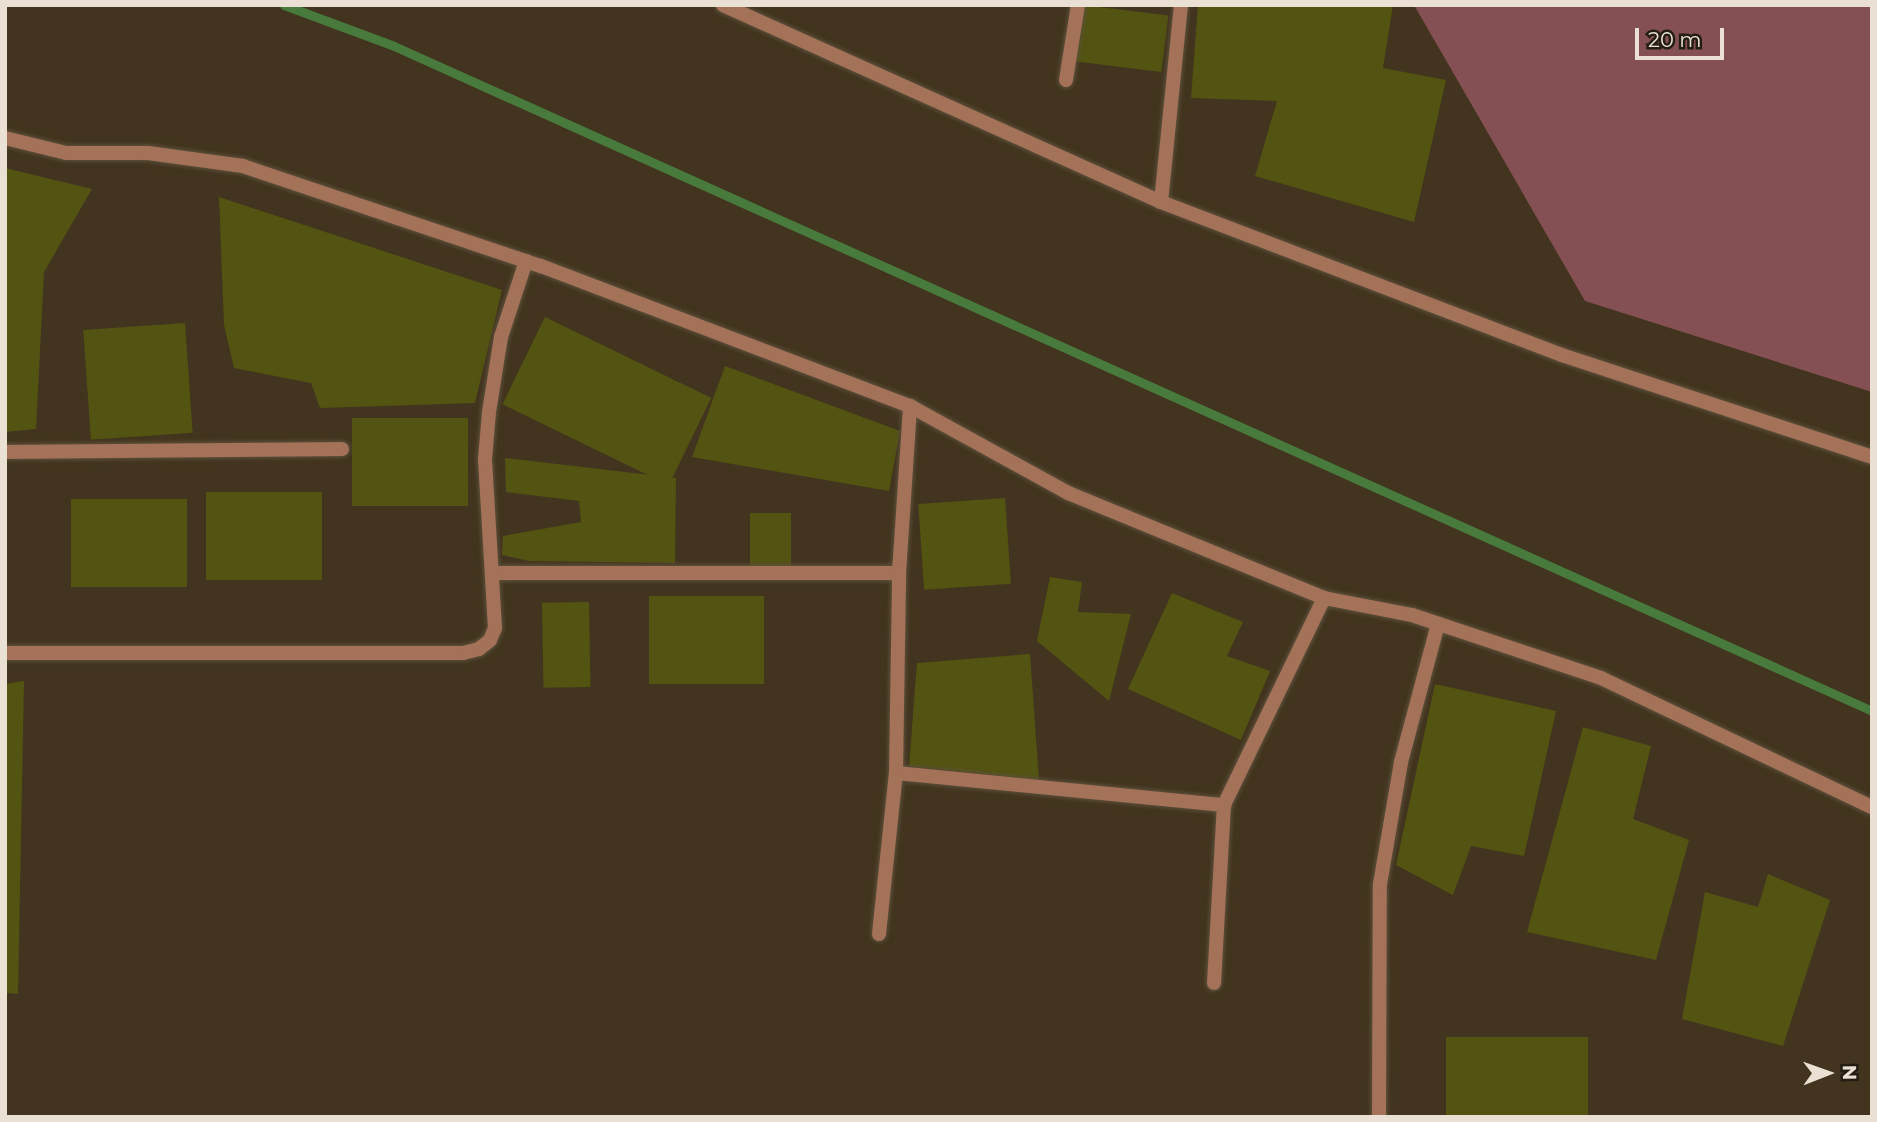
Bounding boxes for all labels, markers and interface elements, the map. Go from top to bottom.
scale bar [1639,14,1728,58]
text: 20 m [1648,27,1702,52]
north arrow [1793,1038,1863,1108]
text: N [1838,1065,1861,1080]

